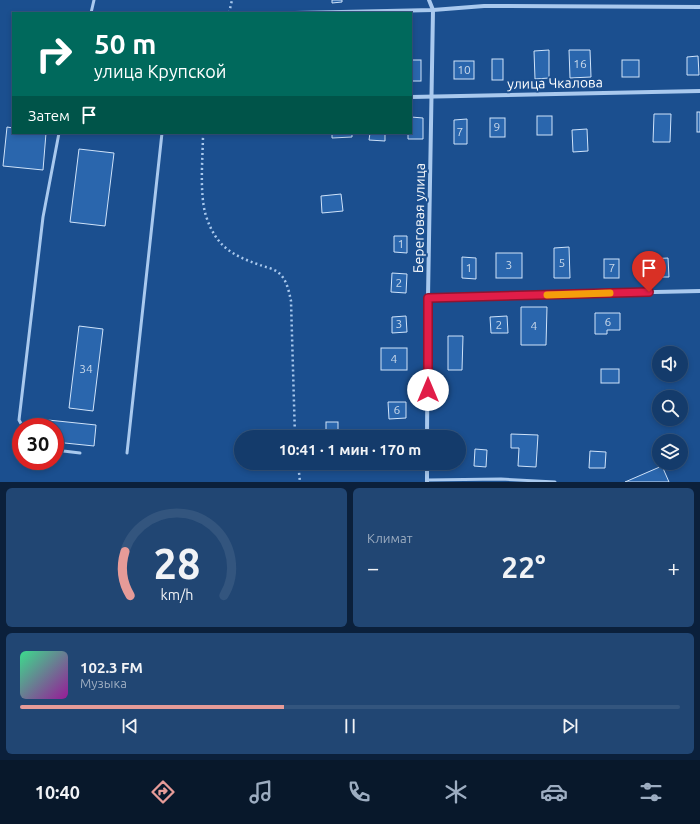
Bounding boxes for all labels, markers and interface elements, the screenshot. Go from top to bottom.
icon: right [28,28,80,80]
text: 50 m [94,28,156,59]
house number: 16 [573,57,587,70]
text: улица Крупской [94,61,226,81]
house number: 10 [457,63,471,76]
street label: улица Чкалова [507,74,603,92]
icon: arrive [78,104,100,126]
text: Затем [28,107,70,124]
house number: 9 [494,120,500,133]
house number: 7 [457,125,463,138]
street label: Береговая улица [410,163,428,273]
house number: 1 [398,237,404,250]
pin [632,251,666,292]
house number: 5 [559,256,565,269]
icon: arrive [638,257,660,279]
house number: 3 [506,258,512,271]
house number: 1 [466,261,472,274]
house number: 7 [609,261,615,274]
house number: 2 [396,276,402,289]
house number: 6 [605,315,612,328]
house number: 3 [396,317,402,330]
house number: 2 [496,318,502,331]
house number: 4 [531,319,538,332]
map controls [652,346,688,470]
button: sound [652,346,688,382]
house number: 4 [391,352,398,365]
house number: 34 [79,362,93,375]
position arrow [407,369,449,411]
button: search [652,390,688,426]
house number: 6 [394,403,401,416]
speed limit sign: 30 [12,418,64,470]
button: layers [652,434,688,470]
text: 10:41 · 1 мин · 170 m [279,441,421,458]
text: Климат [367,531,412,545]
text: 28 [153,539,200,586]
text: 22° [501,550,546,584]
text: − [367,555,379,580]
text: + [668,555,680,580]
text: km/h [160,586,193,602]
text: 102.3 FM [80,659,143,676]
text: Музыка [80,676,127,690]
icon: previous [119,715,141,737]
icon: pause [339,715,361,737]
icon: next [559,715,581,737]
icon: directions [149,778,177,806]
icon: music [247,778,275,806]
icon: phone [345,778,373,806]
icon: climate [442,778,470,806]
icon: car [540,778,568,806]
icon: filters [637,778,665,806]
text: 10:40 [35,782,80,802]

